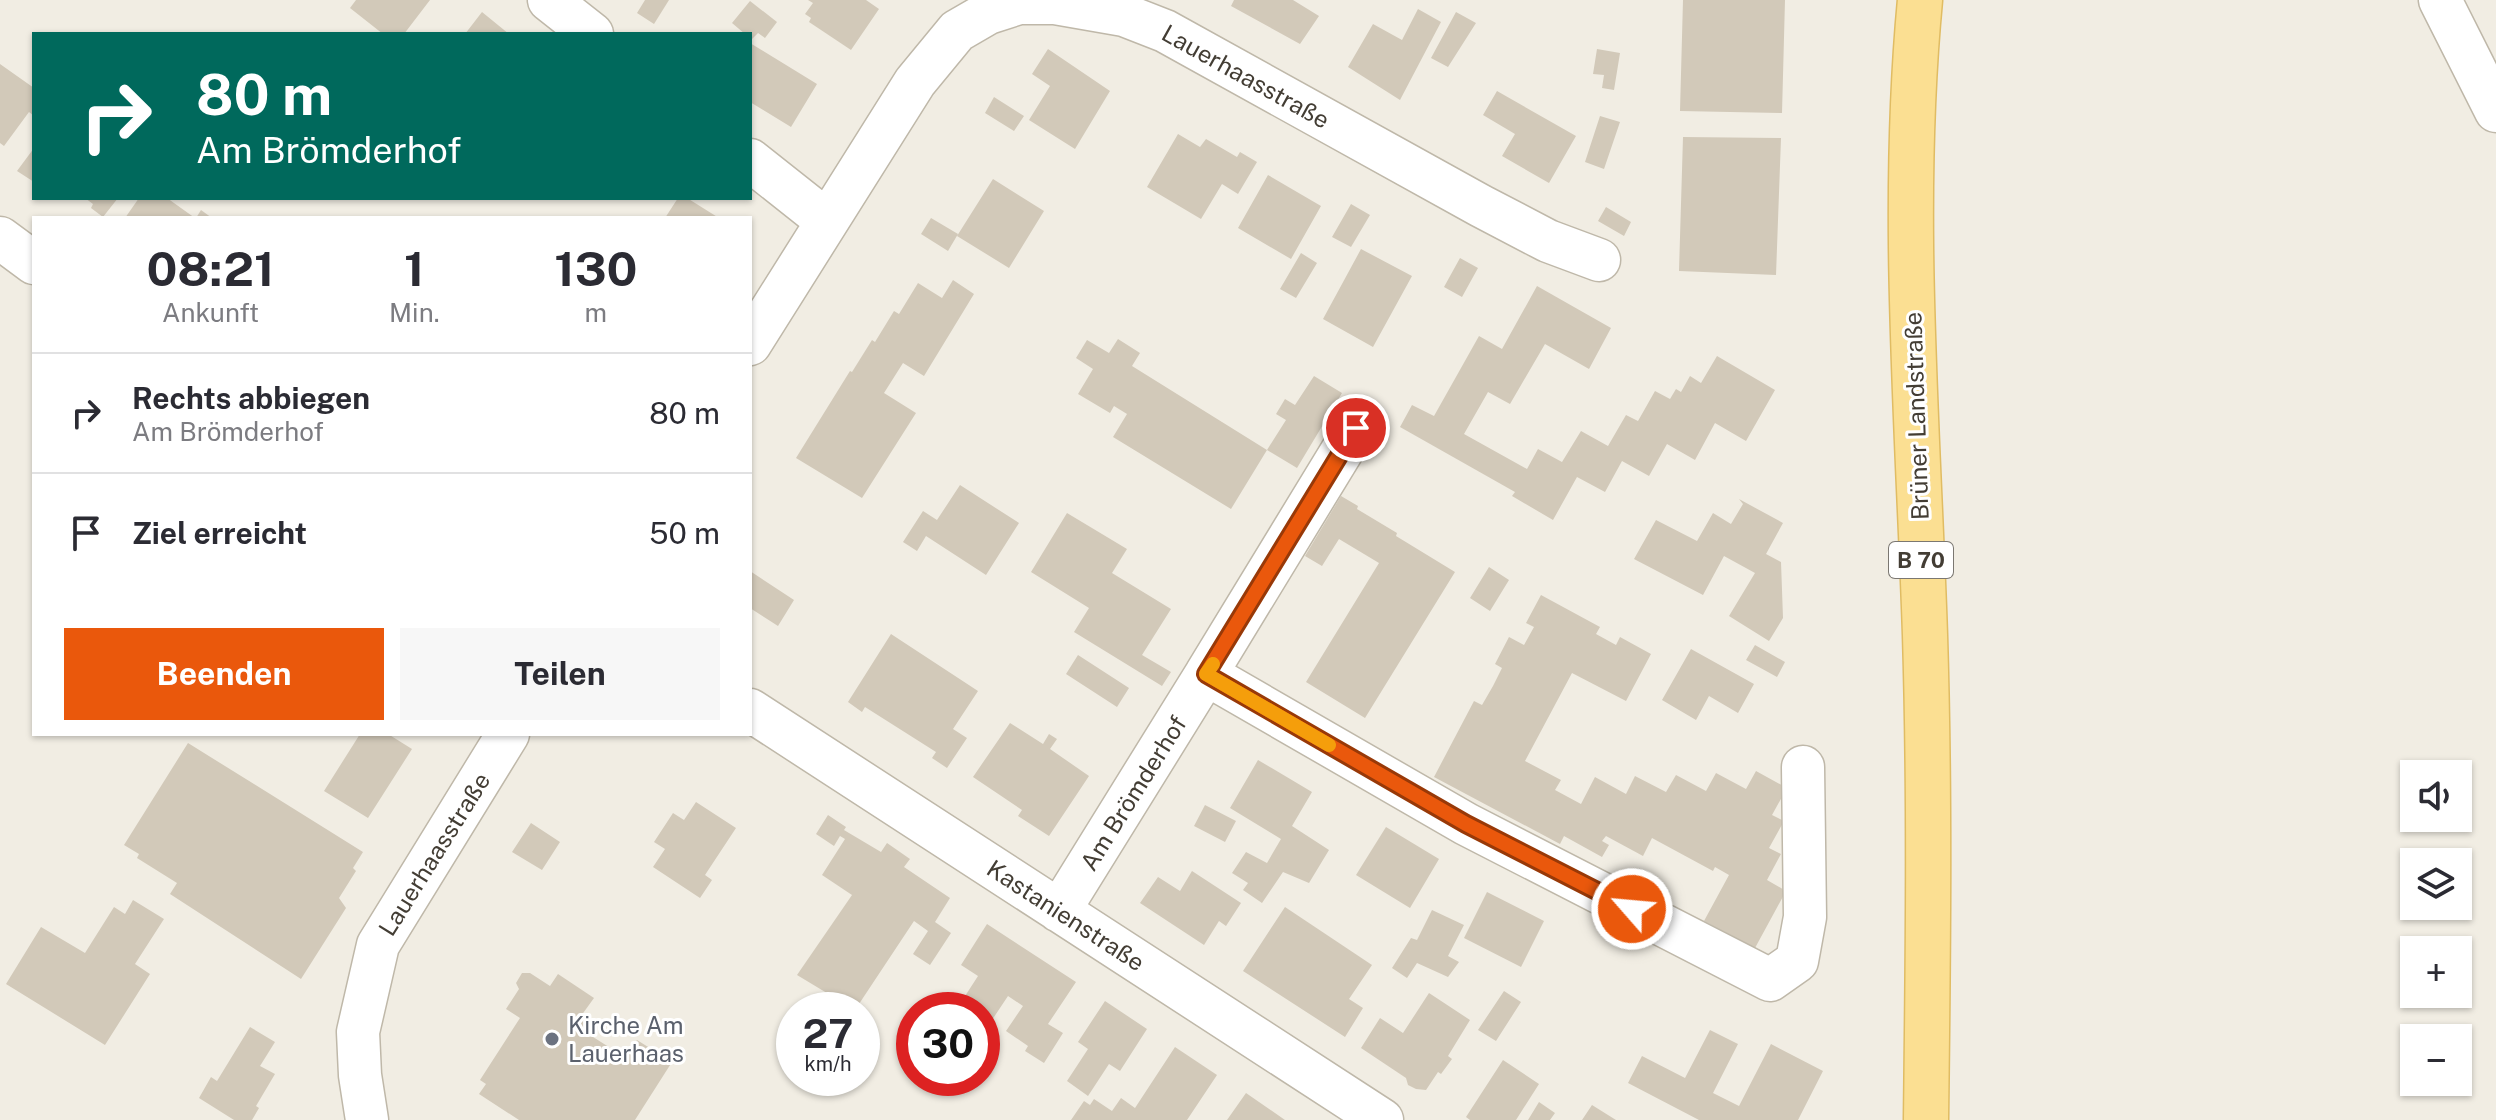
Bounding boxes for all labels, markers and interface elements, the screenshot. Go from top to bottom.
street label: Lauerhaasstraße [1157,18,1335,134]
text: 80 m [196,62,332,128]
icon: right [64,64,168,168]
text: Am Brömderhof [196,129,461,171]
text: 08:21 [147,240,275,297]
text: 1 [404,240,425,297]
text: 130 [554,240,637,297]
text: Ankunft [162,297,259,328]
text: Min. [389,297,440,328]
text: m [585,297,607,328]
street label: Brüner Landstraße [1898,311,1934,521]
text: Rechts abbiegen [132,380,370,416]
icon: right [64,391,108,435]
pin [1322,394,1390,462]
text: 80 m [649,395,720,431]
icon: arrive [1334,406,1378,450]
text: Am Brömderhof [132,416,324,447]
icon: arrive [64,511,108,555]
text: Ziel erreicht [132,515,307,551]
text: 50 m [649,515,720,551]
road number: B 70 [1889,542,1953,578]
button: Beenden [64,628,384,720]
button: Teilen [400,628,720,720]
street label: Am Brömderhof [1074,711,1192,875]
map controls [2400,760,2472,1096]
button: sound [2400,760,2472,832]
street label: Lauerhaasstraße [373,767,495,941]
button: layers [2400,848,2472,920]
street label: Kastanienstraße [982,854,1150,976]
position arrow [1590,867,1674,951]
button: + [2400,936,2472,1008]
speed limit sign: 30 [896,992,1000,1096]
text: 27 [803,1010,853,1057]
place label: Kirche Am Lauerhaas [568,1011,684,1067]
button: − [2400,1024,2472,1096]
marker: Kirche Am Lauerhaas [543,1030,561,1048]
text: km/h [804,1052,852,1076]

